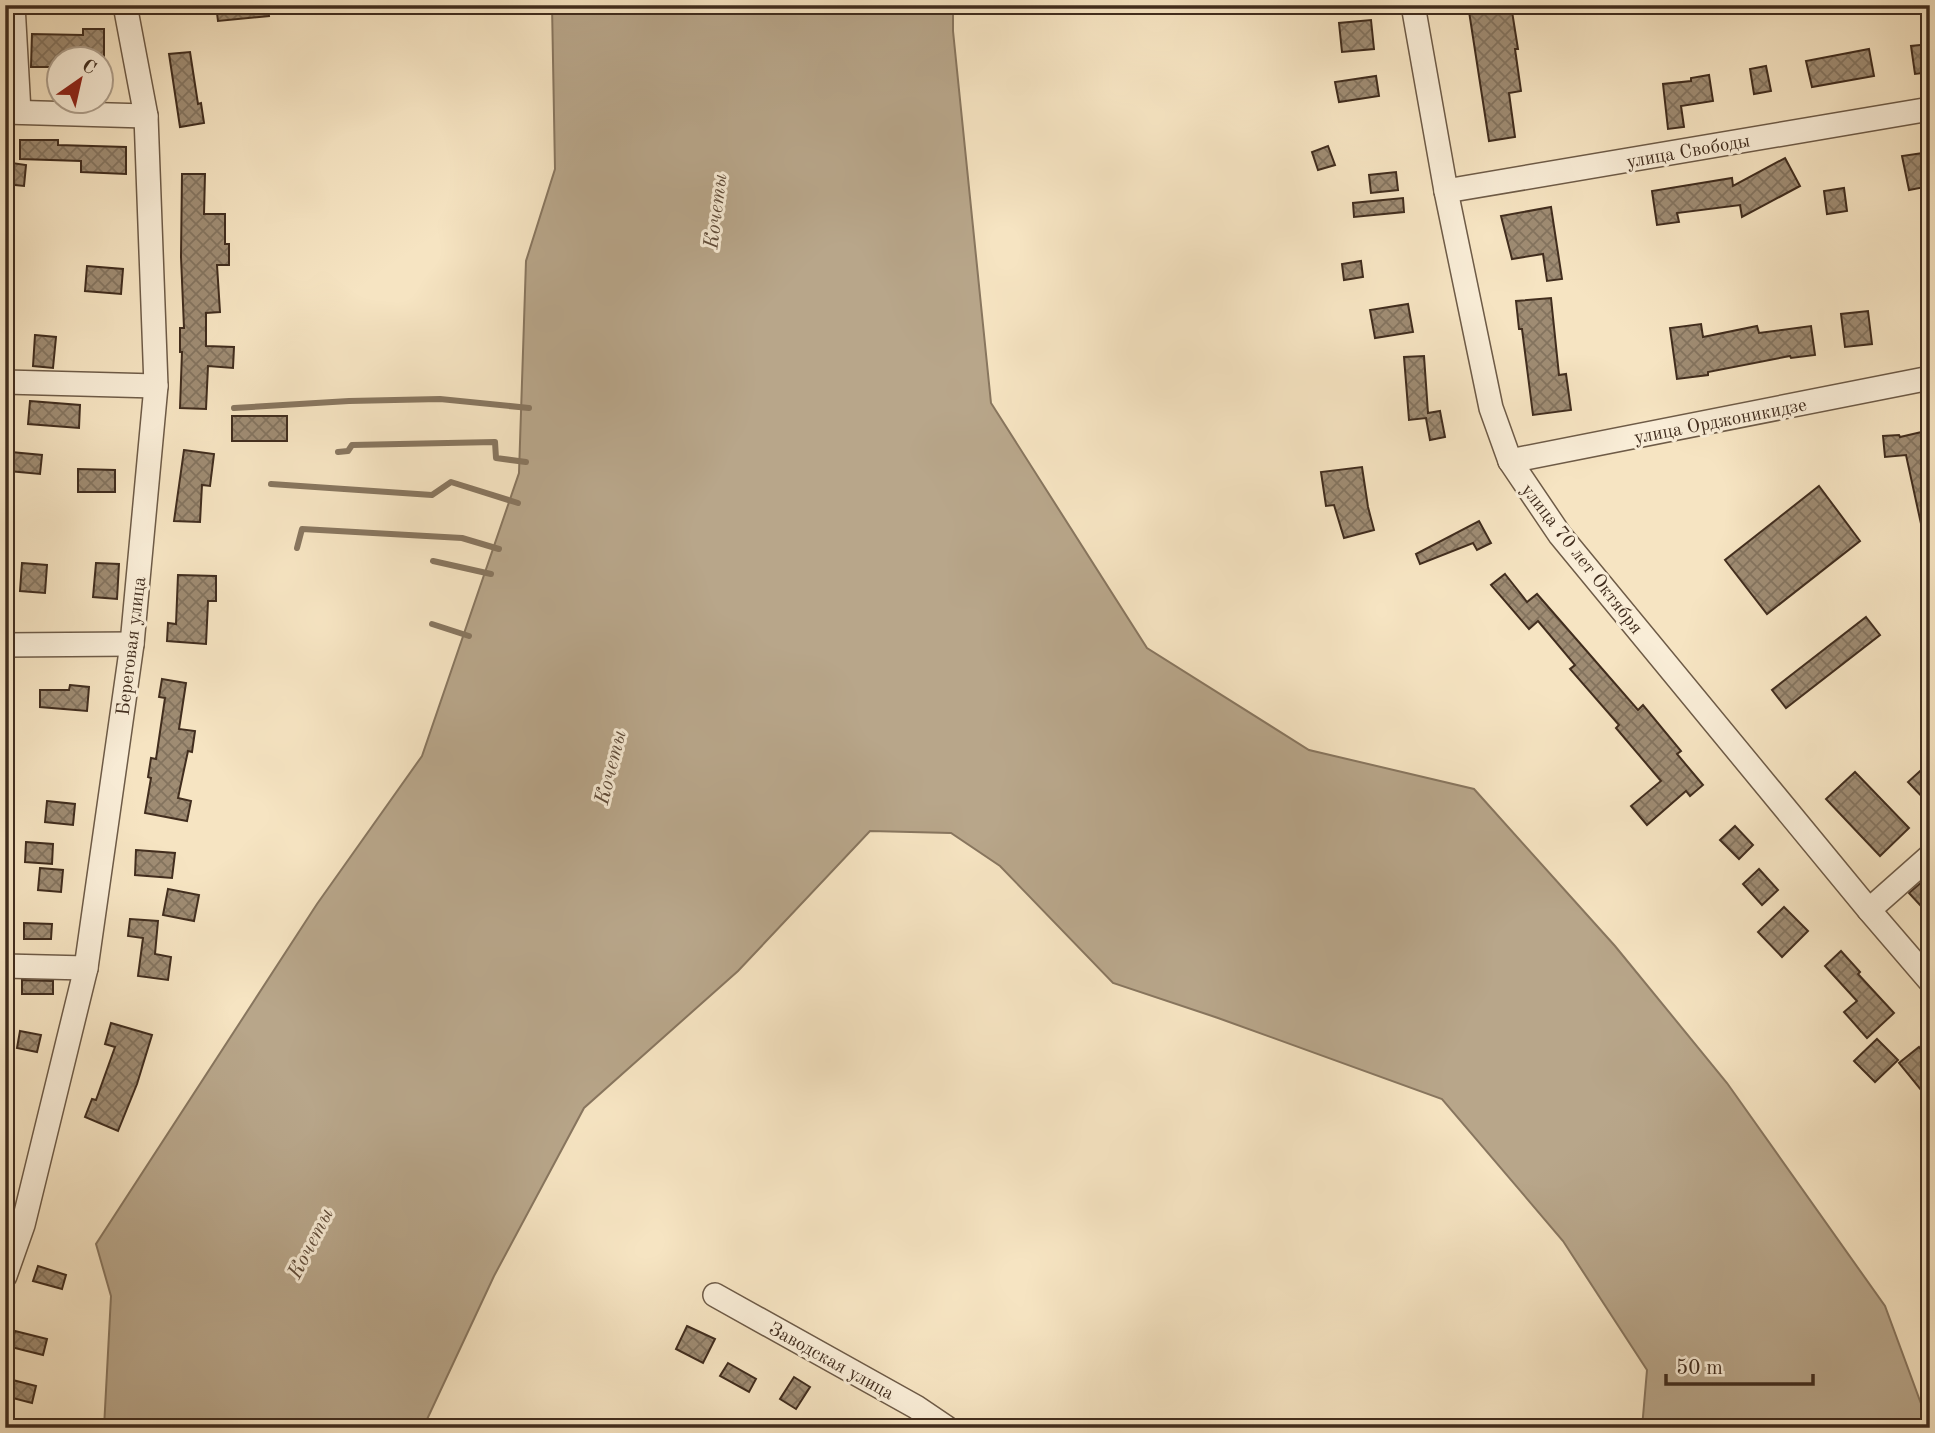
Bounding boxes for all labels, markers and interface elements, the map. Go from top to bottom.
north arrow [46,46,116,116]
text: С [78,57,99,79]
street label: улица Свободы [1625,132,1752,173]
water label: Кочеты [701,172,732,251]
street label: улица Орджоникидзе [1632,396,1808,449]
street label: улица 70 лет Октября [1517,481,1645,638]
street label: Береговая улица [115,575,151,717]
water label: Кочеты [592,728,631,808]
water label: Кочеты [284,1205,338,1283]
street label: Заводская улица [765,1320,897,1405]
scale bar [1666,1342,1812,1386]
text: 50 m [1676,1358,1723,1379]

